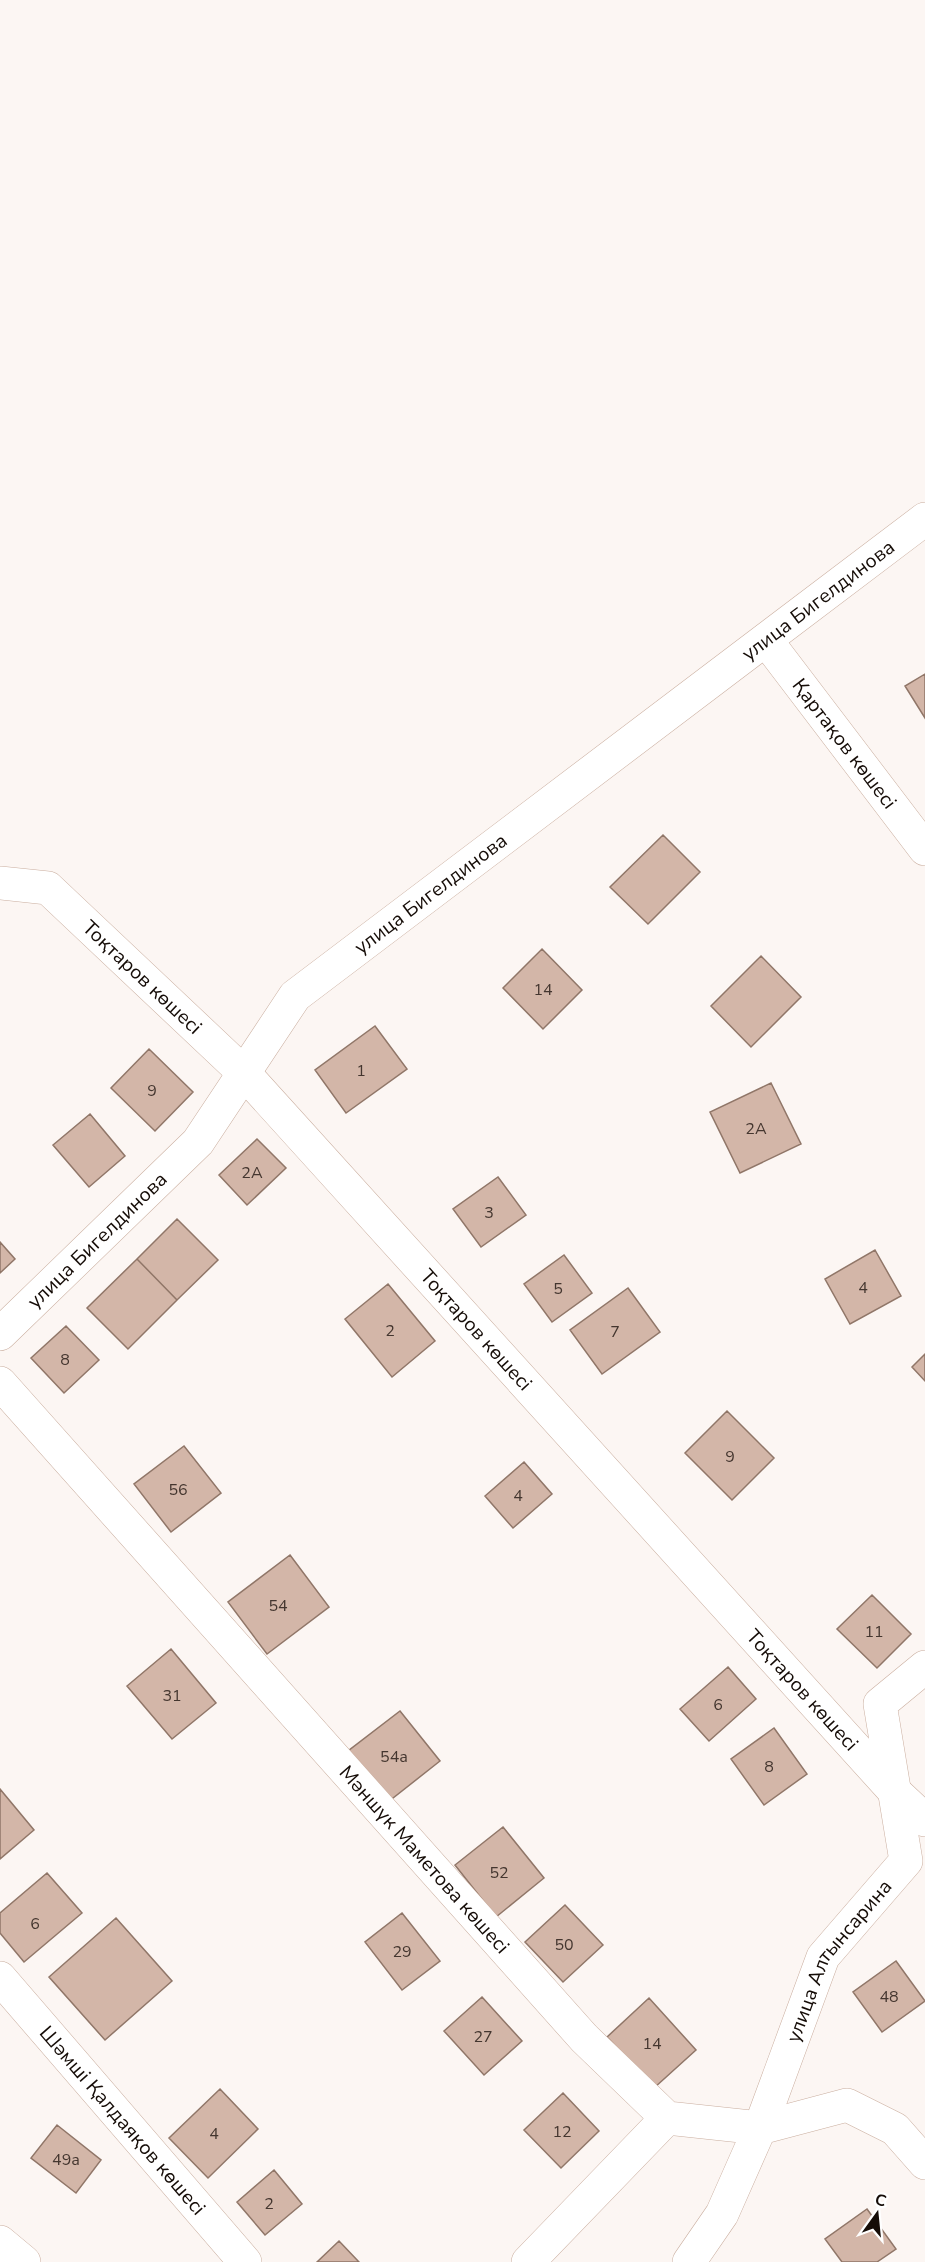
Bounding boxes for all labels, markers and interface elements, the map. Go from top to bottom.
street label: улица Бигелдинова [736,534,900,667]
street label: Қартақов көшесі [786,673,903,815]
street label: улица Бигелдинова [349,827,513,960]
street label: Тоқтаров көшесі [76,914,208,1040]
house number: 14 [533,979,553,1001]
house number: 1 [356,1060,366,1082]
house number: 9 [147,1080,157,1102]
house number: 2А [745,1118,767,1140]
house number: 2А [241,1162,263,1184]
street label: улица Бигелдинова [21,1166,173,1315]
house number: 3 [484,1202,494,1224]
street label: Тоқтаров көшесі [414,1263,538,1397]
house number: 4 [858,1277,868,1299]
house number: 5 [553,1278,563,1300]
house number: 2 [385,1320,395,1342]
house number: 7 [610,1321,620,1343]
house number: 8 [60,1349,70,1371]
house number: 9 [725,1446,735,1468]
house number: 56 [168,1479,188,1501]
house number: 4 [513,1485,523,1507]
house number: 54 [268,1595,288,1617]
house number: 11 [864,1621,884,1643]
street label: Тоқтаров көшесі [740,1624,864,1757]
house number: 31 [162,1685,182,1707]
house number: 6 [713,1694,723,1716]
house number: 54а [380,1746,408,1768]
house number: 8 [764,1756,774,1778]
street label: Мәншүк Маметова көшесі [333,1760,515,1959]
house number: 52 [489,1862,509,1884]
street label: улица Алтынсарина [780,1874,898,2046]
house number: 6 [30,1913,40,1935]
house number: 50 [554,1934,574,1956]
house number: 29 [392,1941,412,1963]
house number: 48 [879,1986,899,2008]
street label: Шәмші Қалдаяқов көшесі [33,2020,212,2221]
house number: 27 [473,2026,493,2048]
house number: 14 [642,2033,662,2055]
house number: 12 [552,2121,572,2143]
house number: 4 [209,2123,219,2145]
house number: 49а [52,2149,80,2171]
north arrow [847,2184,907,2244]
text: С [873,2188,889,2213]
house number: 2 [264,2193,274,2215]

